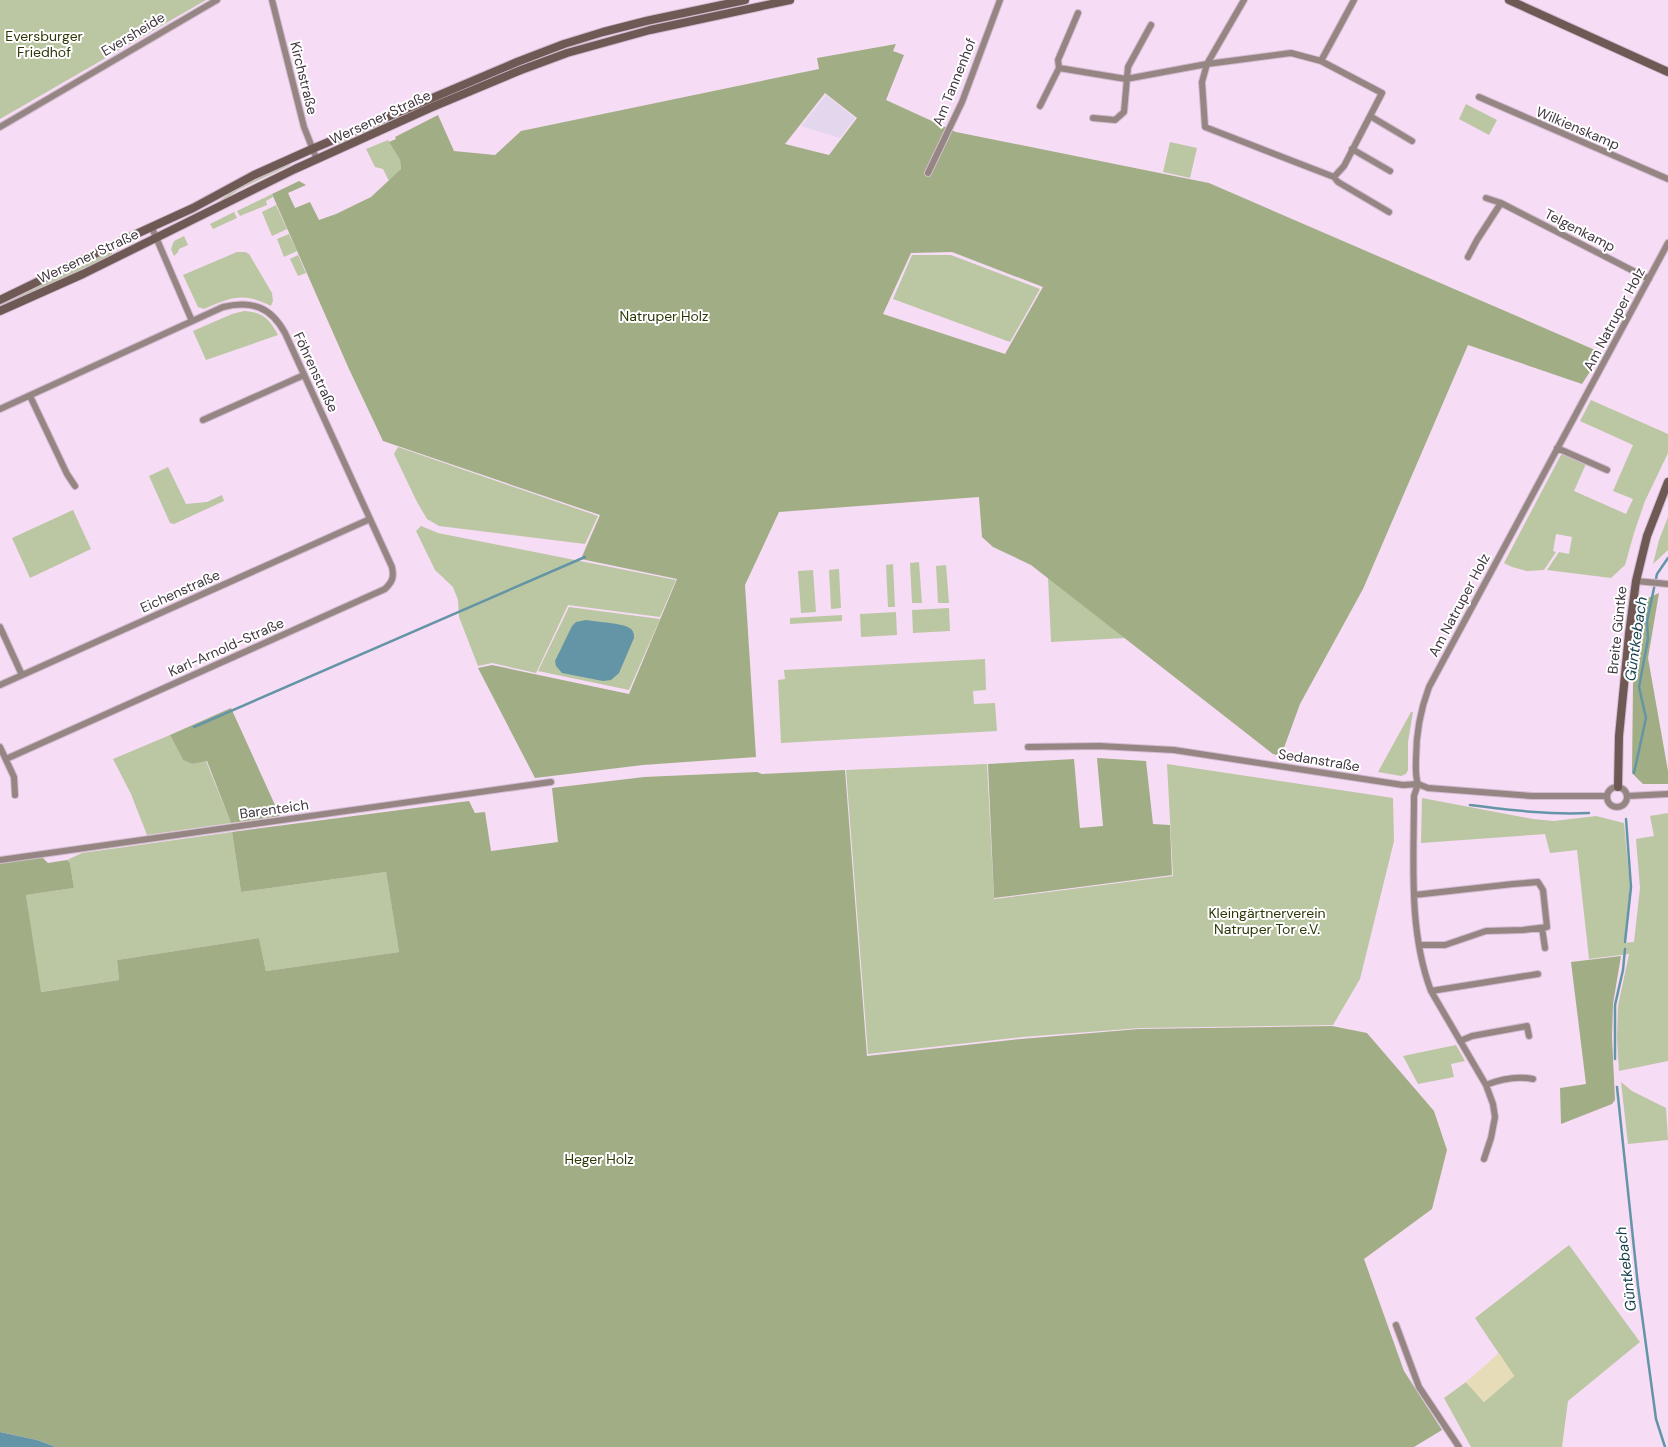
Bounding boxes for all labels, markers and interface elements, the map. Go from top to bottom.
street label: Eversheide [98,8,168,60]
park label: Eversburger Friedhof [5,27,83,61]
street label: Am Tannenhof [928,35,980,129]
street label: Kirchstraße [286,40,322,116]
street label: Wersener Straße [327,86,433,148]
street label: Wilkienskamp [1533,102,1623,154]
street label: Telgenkamp [1542,204,1619,256]
street label: Wersener Straße [35,225,141,287]
street label: Am Natruper Holz [1579,264,1649,374]
park label: Natruper Holz [620,307,708,325]
street label: Föhrenstraße [290,329,342,415]
street label: Am Natruper Holz [1424,550,1494,660]
street label: Eichenstraße [137,565,223,617]
street label: Breite Güntke [1603,585,1631,675]
water label: Güntkebach [1620,595,1652,683]
street label: Karl-Arnold-Straße [165,613,287,681]
street label: Sedanstraße [1277,745,1361,775]
street label: Barenteich [238,795,310,823]
park label: Kleingärtnerverein Natruper Tor e.V. [1208,904,1326,938]
park label: Heger Holz [564,1150,634,1168]
water label: Güntkebach [1611,1225,1641,1312]

